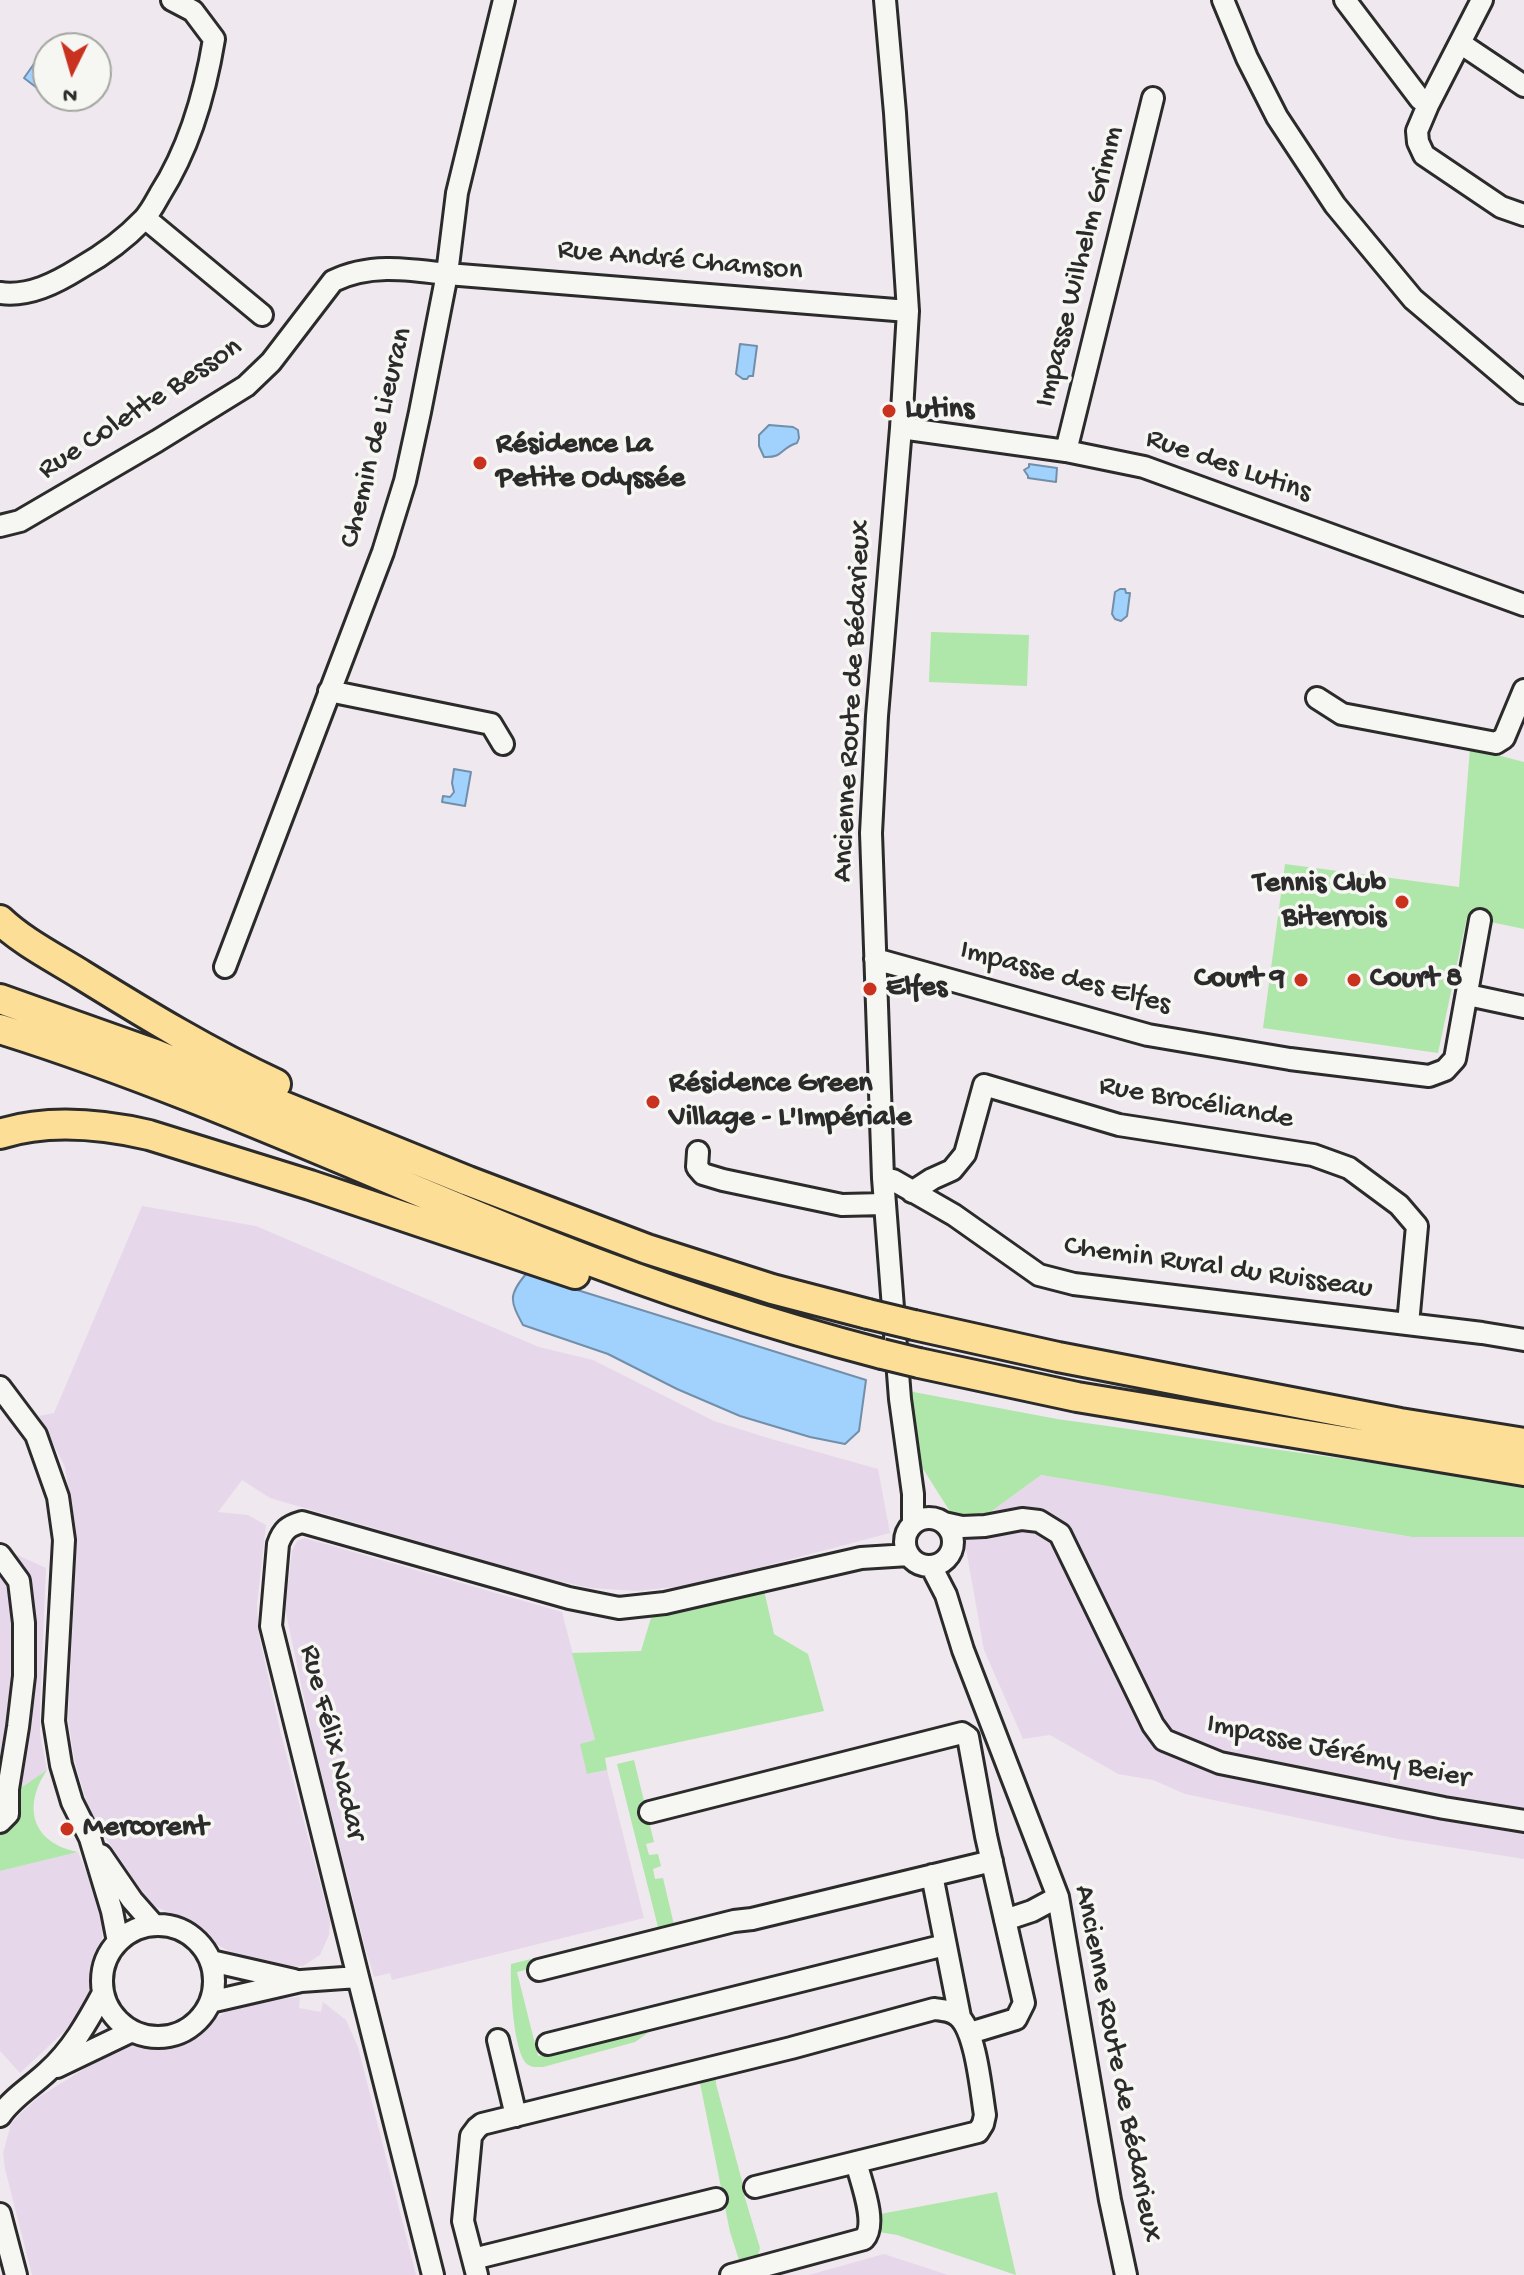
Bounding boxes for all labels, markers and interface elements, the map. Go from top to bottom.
north arrow [32,32,112,112]
text: N [62,80,78,107]
street label: Impasse Wilhelm Grimm [1029,123,1133,411]
street label: Rue André Chamson [556,233,804,291]
street label: Chemin de Lieuran [333,324,423,552]
street label: Rue Colette Besson [32,331,250,489]
place label: Lutins [905,393,974,429]
marker: Lutins [880,402,898,420]
street label: Rue des Lutins [1140,422,1316,512]
place label: Résidence La Petite Odyssée [496,428,685,498]
marker: Résidence La Petite Odyssée [471,454,489,472]
street label: Ancienne Route de Bédarieux [827,519,881,883]
place label: Tennis Club Biterrois [1253,867,1386,938]
marker: Tennis Club Biterrois [1393,893,1411,911]
street label: Impasse des Elfes [956,934,1174,1024]
place label: Court 9 [1194,962,1285,998]
place label: Court 8 [1370,962,1462,998]
place label: Elfes [886,971,947,1007]
marker: Court 9 [1292,971,1310,989]
marker: Court 8 [1345,971,1363,989]
marker: Elfes [861,980,879,998]
place label: Résidence Green Village - L'Impériale [669,1067,911,1138]
street label: Rue Brocéliande [1096,1069,1296,1139]
marker: Résidence Green Village - L'Impériale [644,1093,662,1111]
street label: Chemin Rural du Ruisseau [1061,1230,1375,1308]
street label: Rue Félix Nadar [289,1641,373,1845]
street label: Impasse Jérémy Beier [1203,1707,1473,1799]
place label: Mercorent [83,1811,208,1847]
marker: Mercorent [58,1820,76,1838]
street label: Ancienne Route de Bédarieux [1064,1882,1168,2246]

